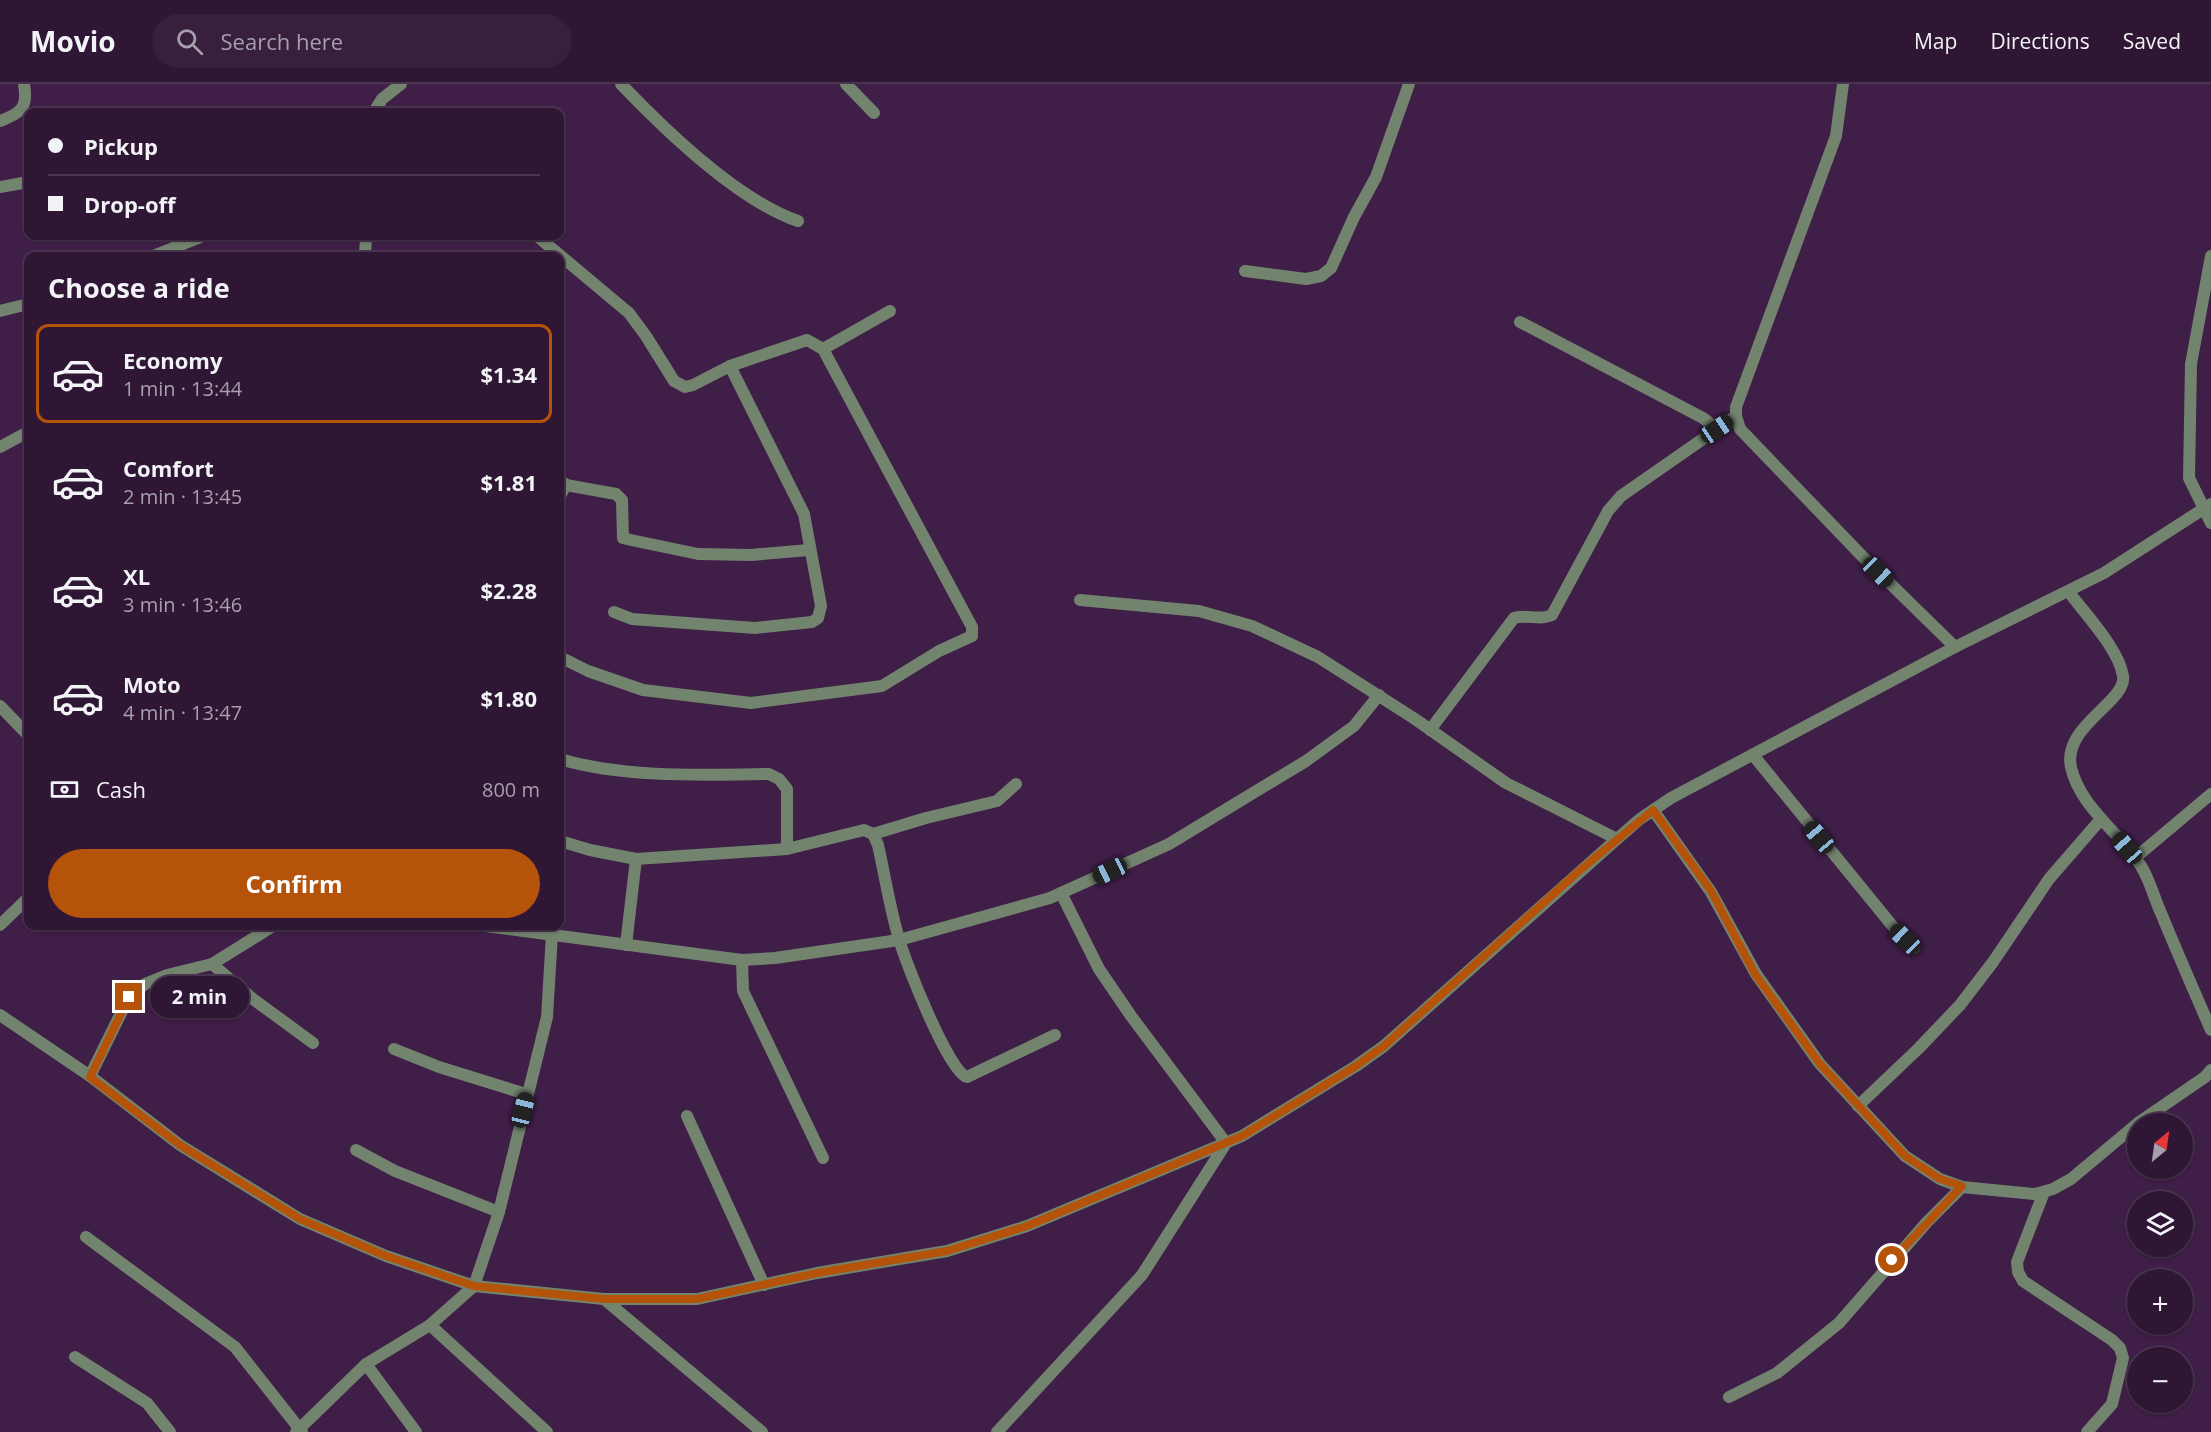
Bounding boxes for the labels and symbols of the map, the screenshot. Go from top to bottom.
car [1697,411,1737,447]
car [1859,553,1897,591]
car [1801,817,1837,857]
car [2108,829,2146,867]
car [1090,855,1130,887]
car [1886,920,1924,958]
callout: 2 min [150,976,249,1018]
route end [115,983,142,1010]
car [510,1090,536,1130]
north arrow [2127,1113,2193,1179]
route start [1878,1246,1905,1273]

